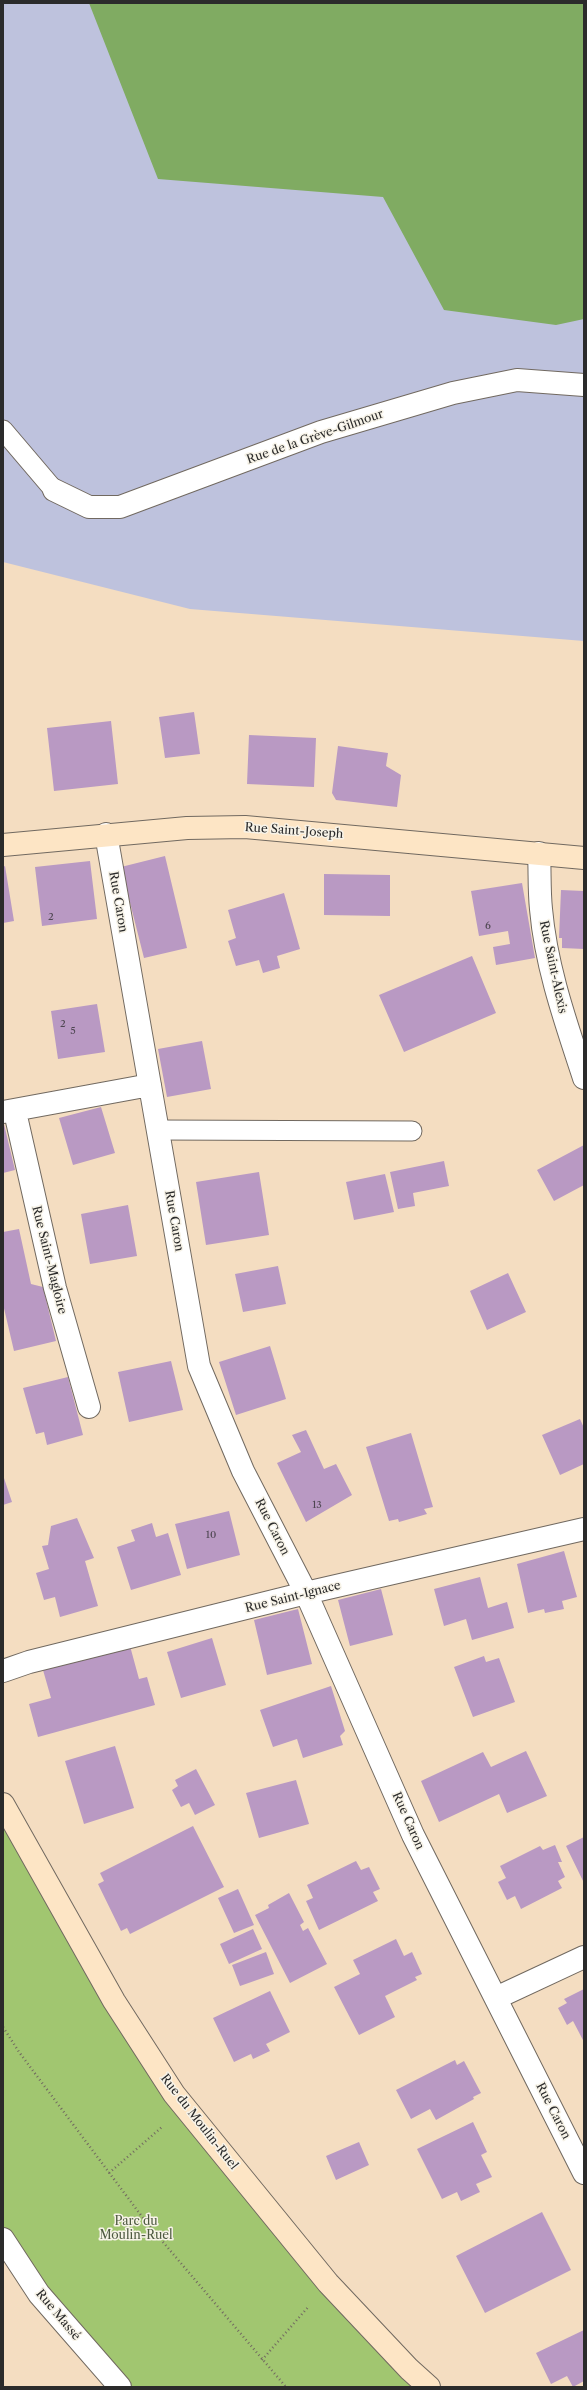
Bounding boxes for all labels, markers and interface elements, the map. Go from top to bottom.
street label: Rue de la Grève-Gilmour [245,407,385,467]
street label: Rue Saint-Joseph [244,820,344,842]
street label: Rue Caron [106,870,130,934]
house number: 2 [48,911,54,923]
street label: Rue Saint-Alexis [536,919,570,1015]
house number: 6 [485,920,491,932]
house number: 2 [60,1018,66,1030]
house number: 5 [70,1025,76,1037]
street label: Rue Caron [162,1189,186,1253]
street label: Rue Saint-Magloire [29,1204,69,1316]
street label: Rue Caron [252,1496,292,1558]
house number: 13 [312,1499,322,1511]
house number: 10 [206,1529,216,1541]
street label: Rue Saint-Ignace [244,1578,342,1616]
street label: Rue Caron [389,1790,427,1852]
street label: Rue du Moulin-Ruel [157,2071,241,2173]
street label: Rue Caron [533,2080,573,2142]
park label: Parc du Moulin-Ruel [99,2215,173,2243]
street label: Rue Massé [33,2287,83,2343]

